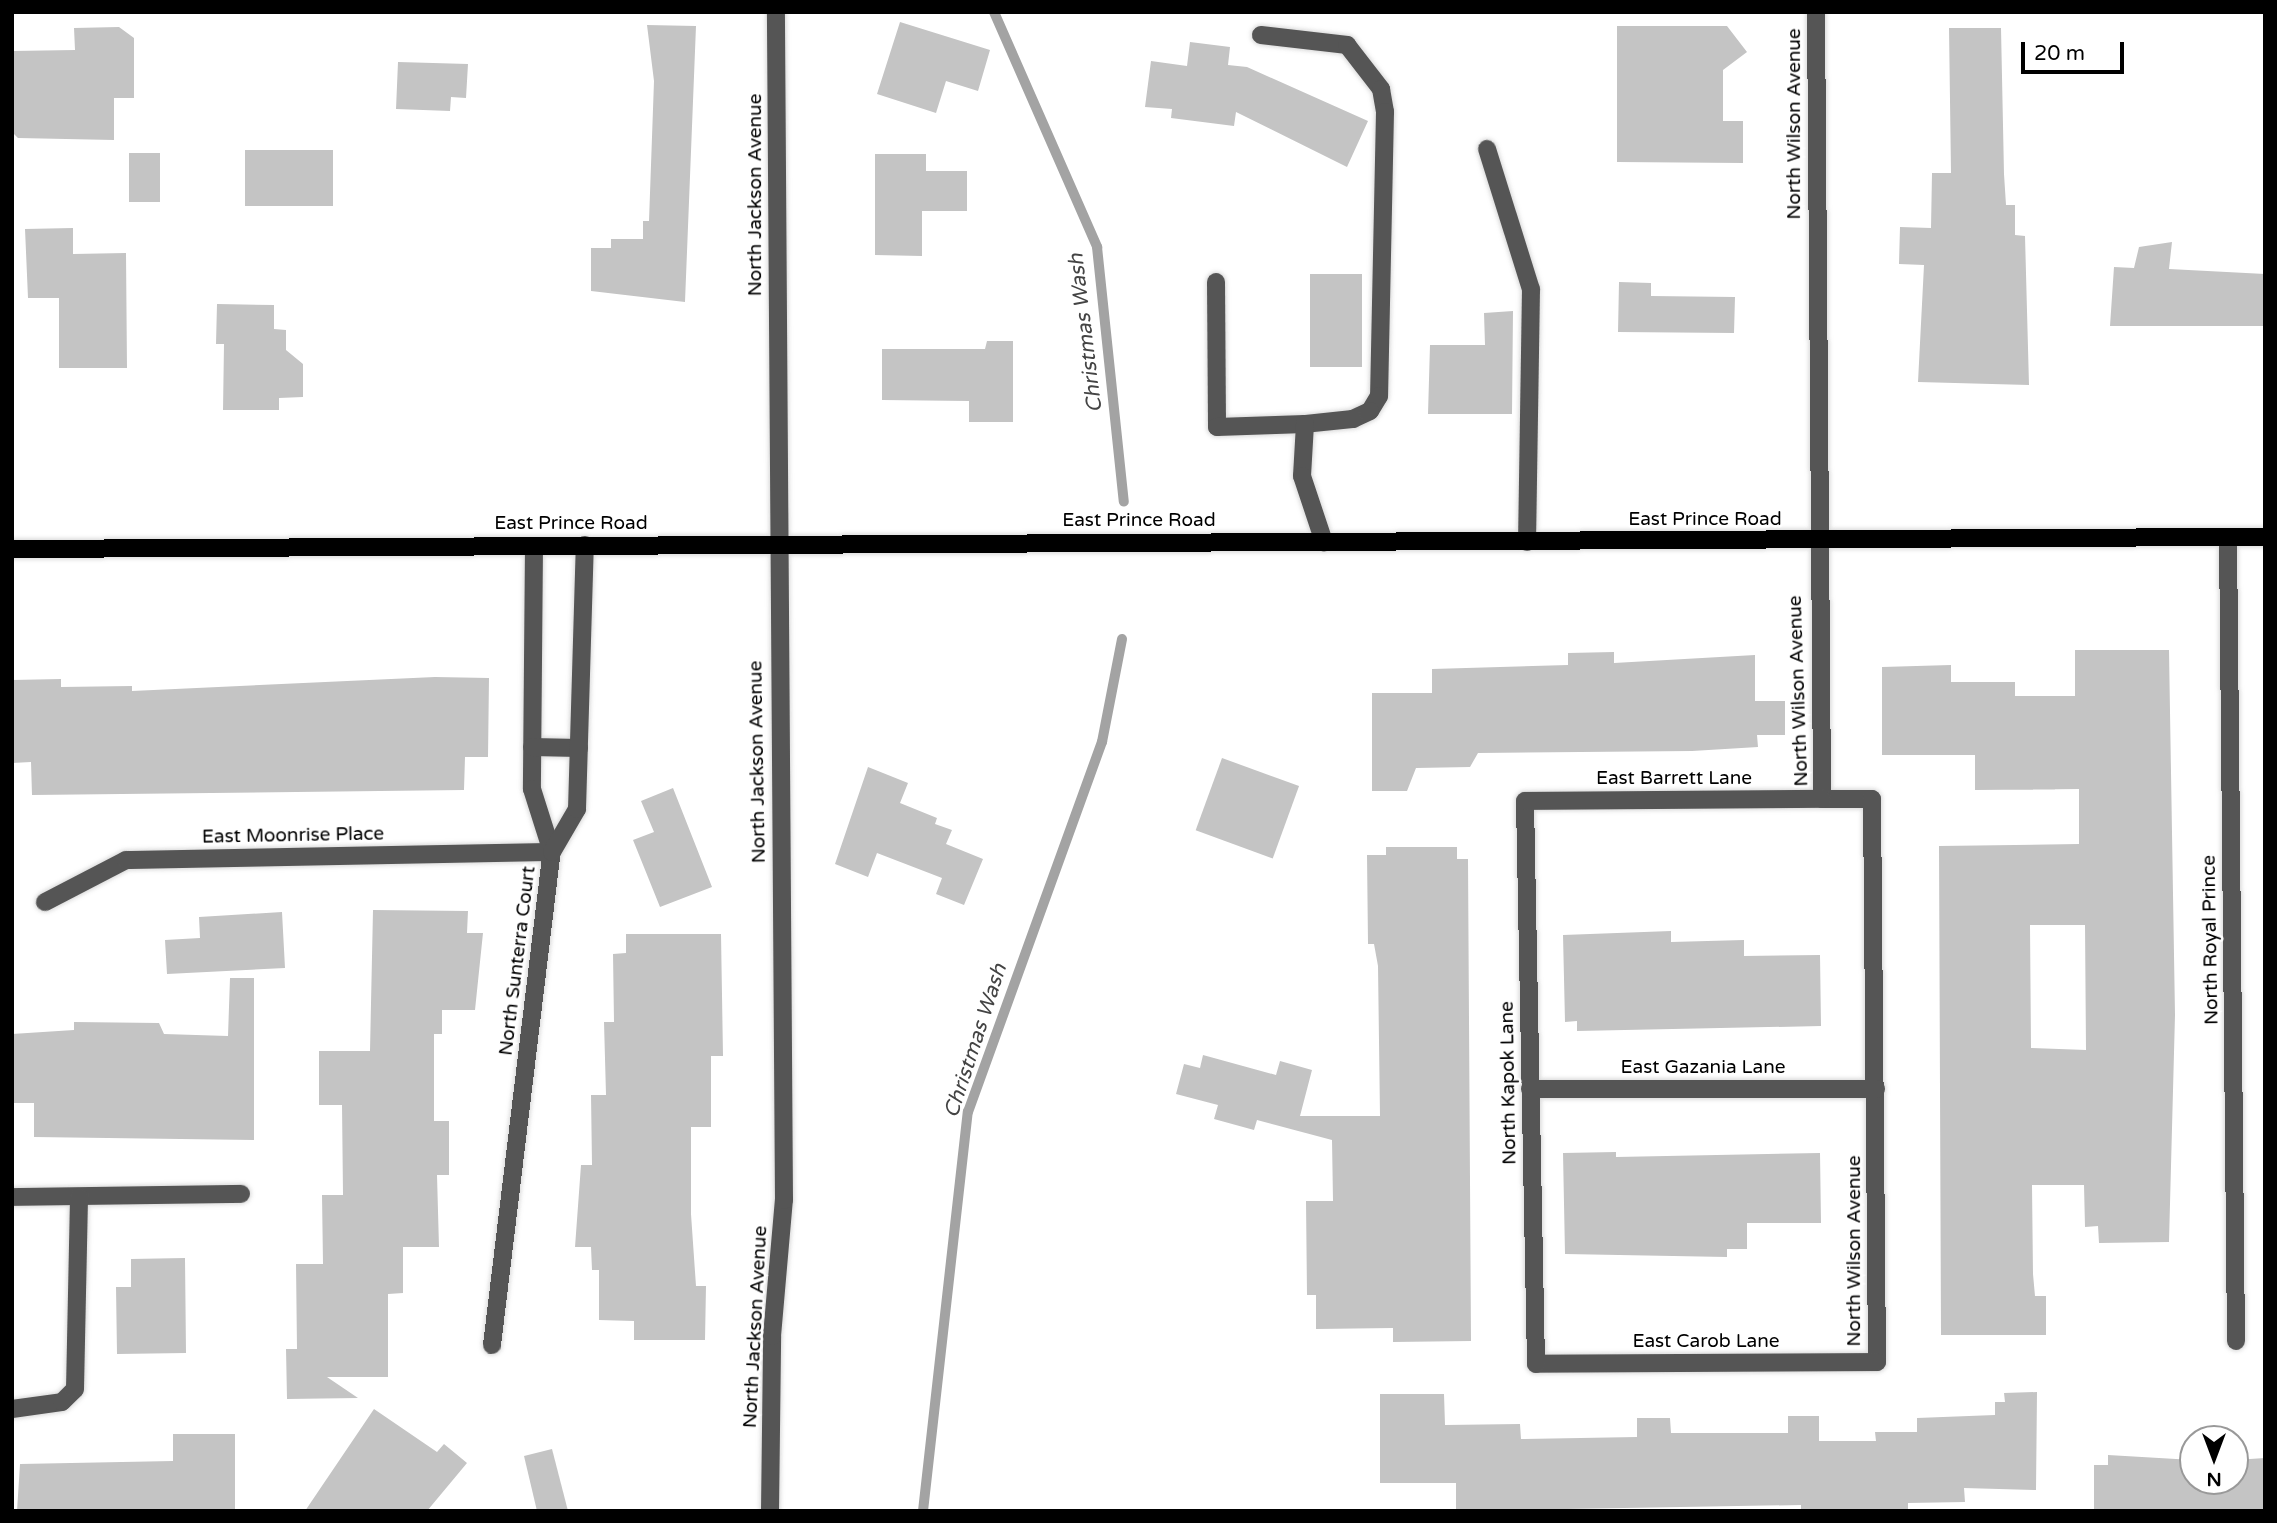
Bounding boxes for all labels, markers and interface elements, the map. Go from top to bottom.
street label: North Wilson Avenue [1784,28,1806,220]
scale bar [2025,28,2128,72]
text: 20 m [2034,41,2085,66]
street label: North Jackson Avenue [745,94,767,296]
water label: Christmas Wash [1064,252,1108,414]
street label: East Prince Road [1628,509,1782,531]
street label: East Prince Road [1062,510,1216,532]
street label: East Prince Road [494,513,648,535]
street label: North Wilson Avenue [1784,595,1814,787]
street label: North Jackson Avenue [745,660,771,864]
street label: East Barrett Lane [1596,768,1752,790]
street label: East Moonrise Place [202,823,384,849]
street label: North Royal Prince [2198,855,2224,1025]
street label: North Sunterra Court [495,865,541,1057]
water label: Christmas Wash [939,961,1013,1121]
street label: North Kapok Lane [1496,1001,1522,1165]
street label: East Gazania Lane [1621,1057,1785,1079]
street label: North Wilson Avenue [1844,1155,1866,1347]
street label: North Jackson Avenue [739,1225,773,1429]
street label: East Carob Lane [1632,1331,1780,1353]
north arrow [2179,1425,2249,1495]
text: N [2206,1468,2222,1490]

